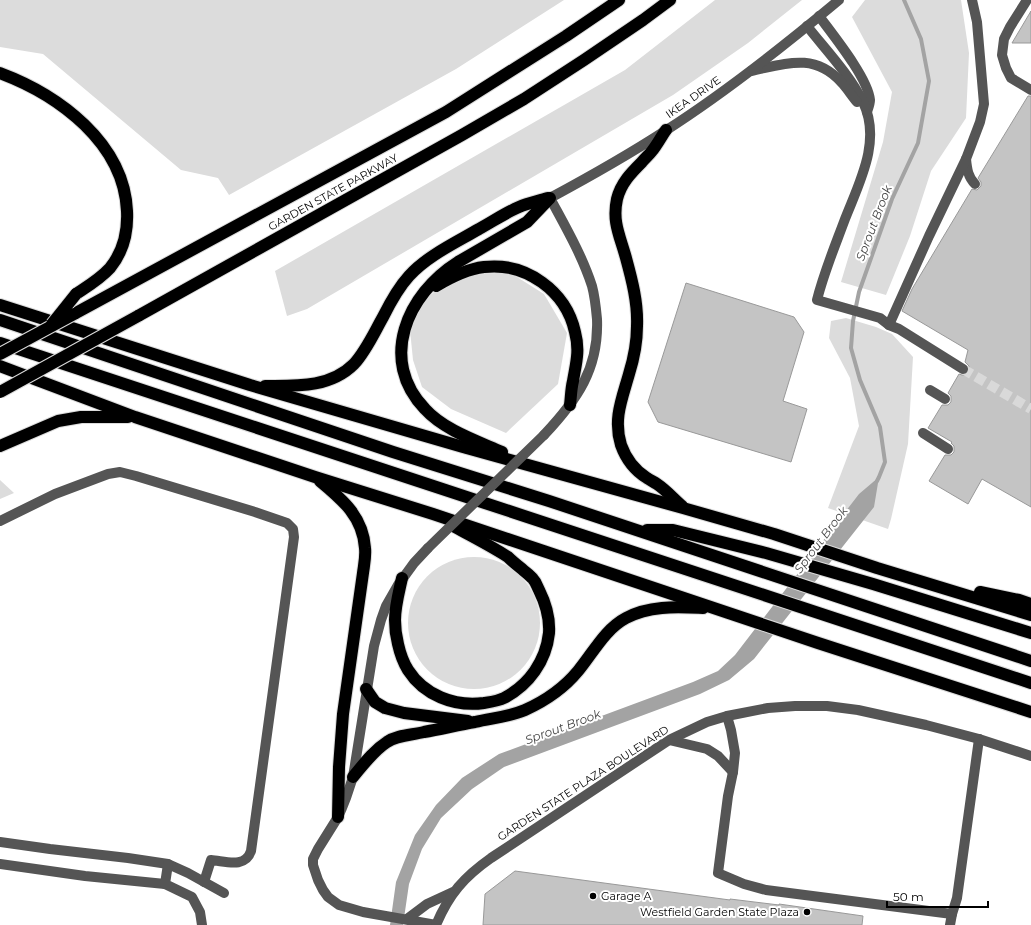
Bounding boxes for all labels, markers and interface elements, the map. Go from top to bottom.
street label: IKEA DRIVE [663,73,723,121]
street label: GARDEN STATE PARKWAY [266,150,400,234]
water label: Sprout Brook [852,182,895,263]
water label: Sprout Brook [791,503,851,576]
water label: Sprout Brook [523,706,604,747]
street label: GARDEN STATE PLAZA BOULEVARD [495,722,671,844]
scale bar [887,883,988,909]
place label: Garage A [601,889,652,903]
text: 50 m [893,889,924,904]
marker: Garage A [588,891,598,901]
place label: Westfield Garden State Plaza [640,905,799,919]
marker: Westfield Garden State Plaza [802,907,812,917]

